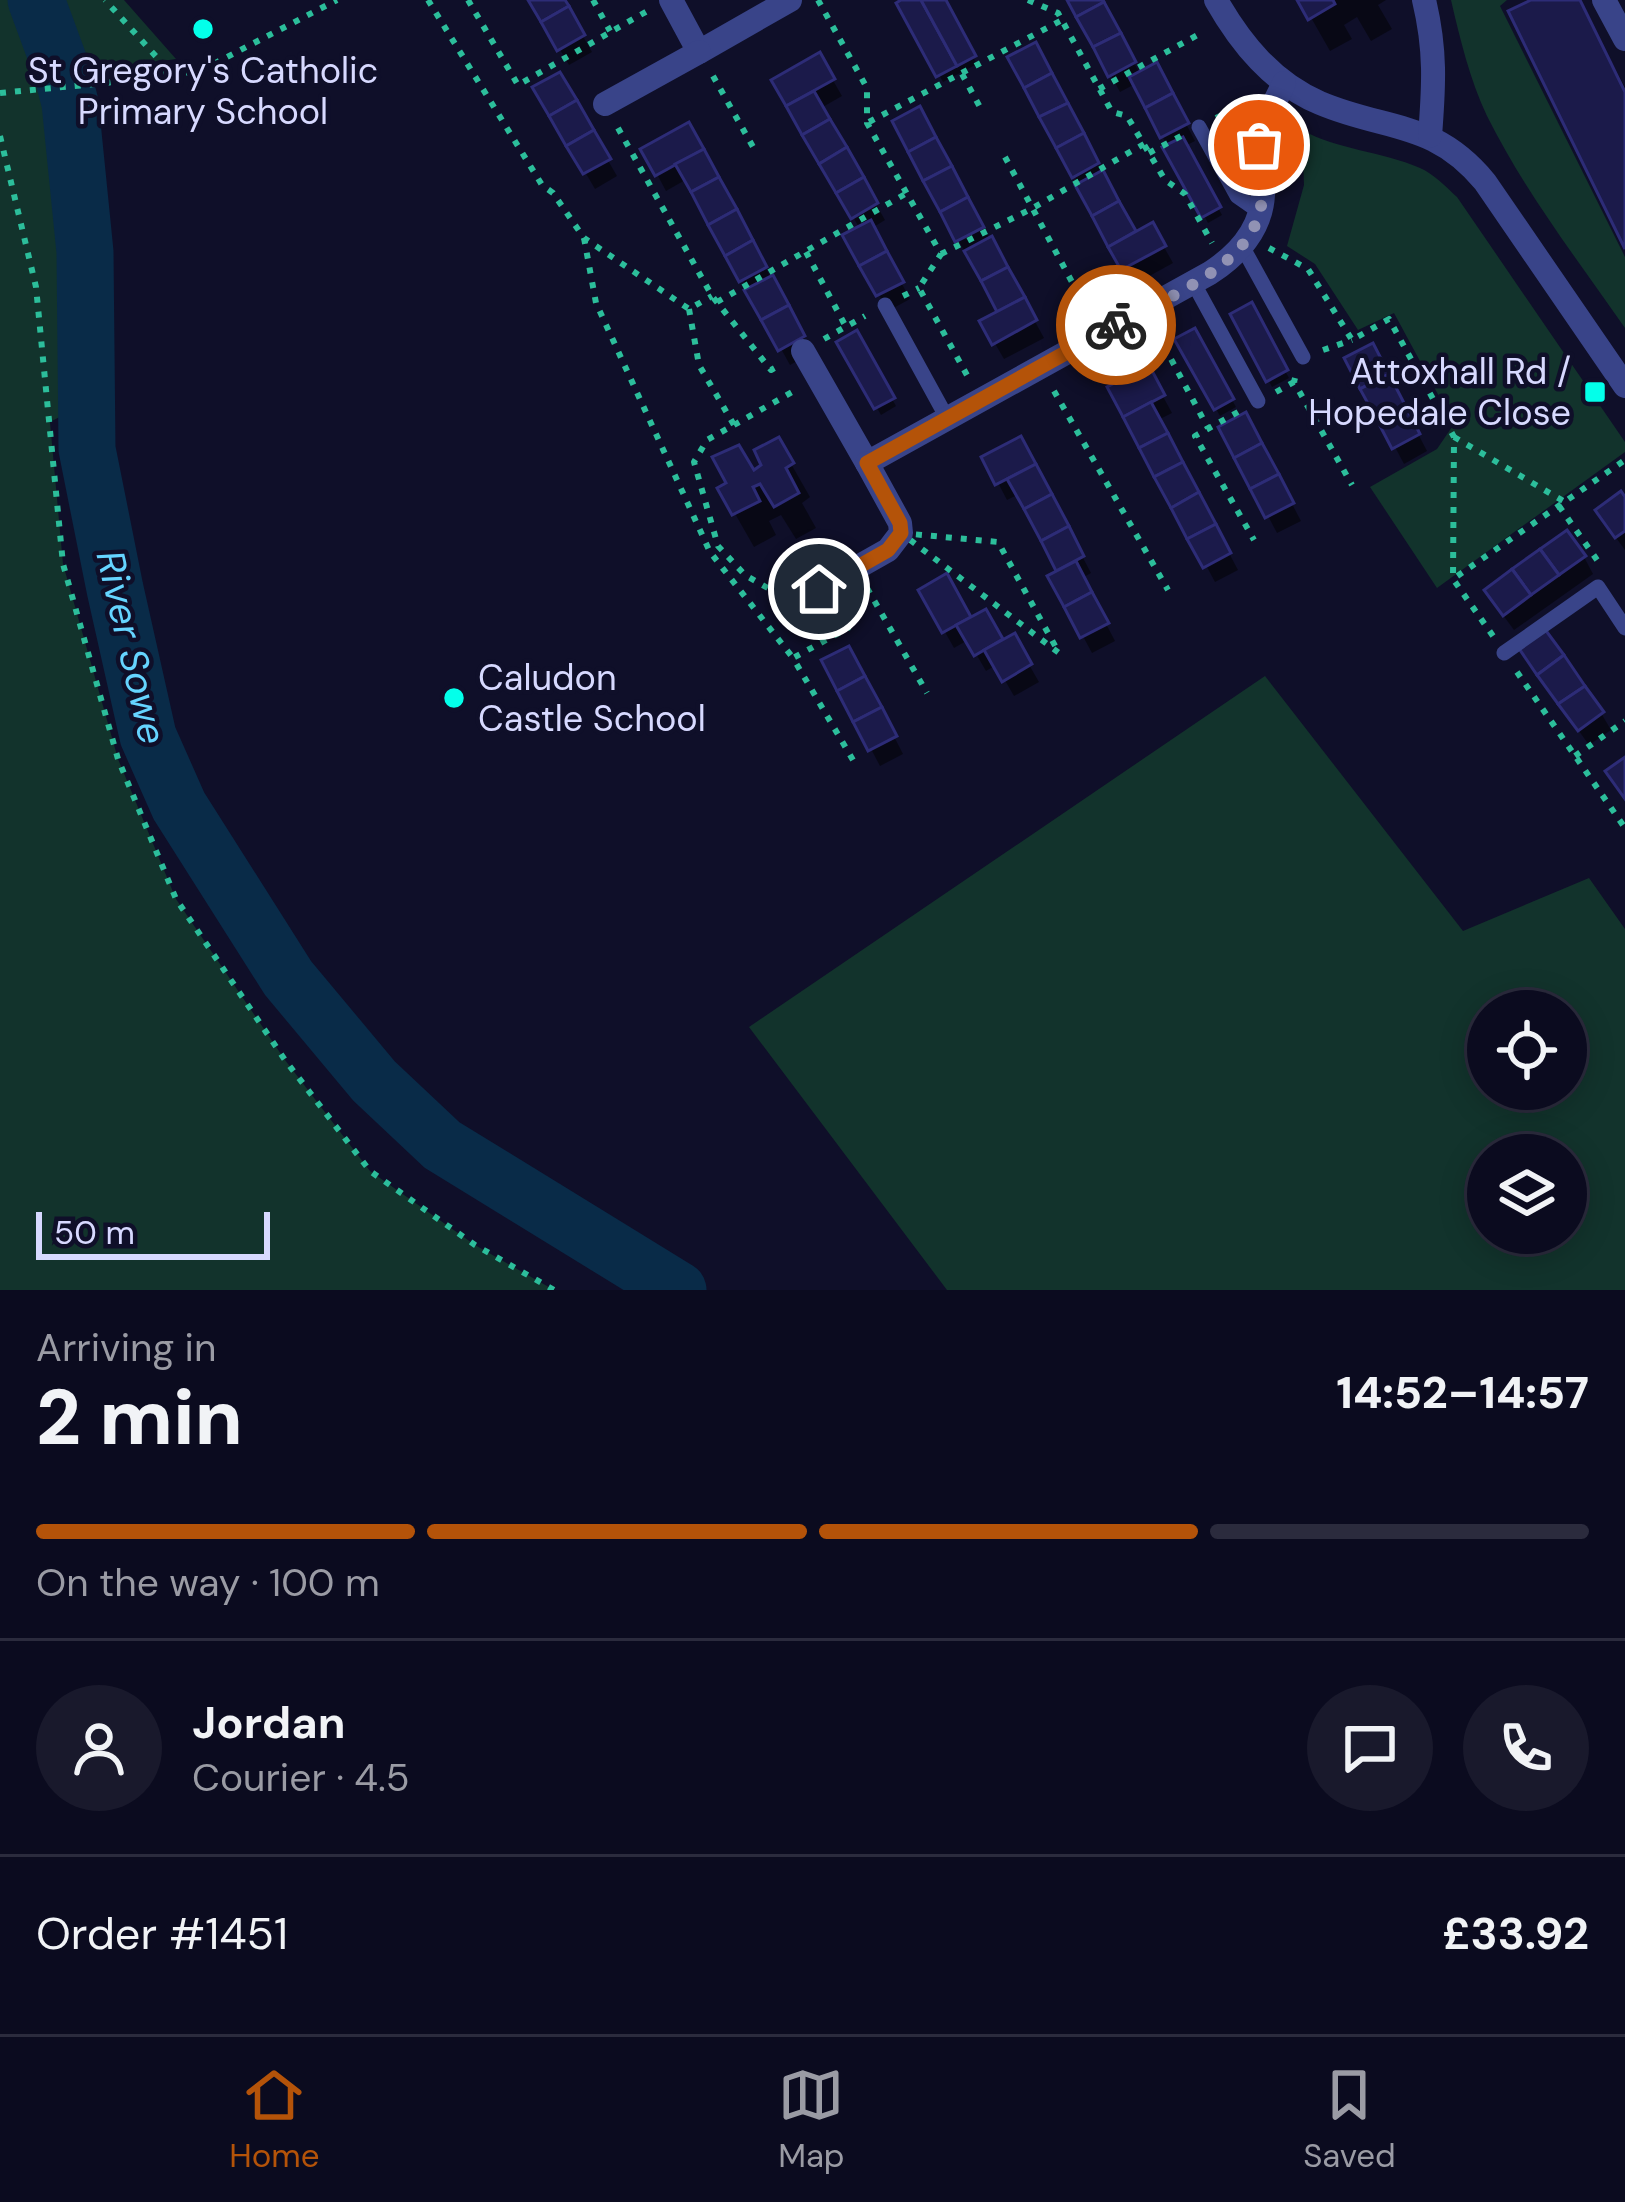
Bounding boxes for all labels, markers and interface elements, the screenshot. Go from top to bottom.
marker: St Gregory's Catholic Primary School [190,16,216,42]
place label: St Gregory's Catholic Primary School [28,47,378,135]
pin [1208,94,1310,196]
icon: bag [1226,112,1292,178]
courier [1056,265,1176,385]
icon: bike [1083,292,1149,358]
place label: Attoxhall Rd / Hopedale Close [1308,348,1571,436]
marker: Attoxhall Rd / Hopedale Close [1582,379,1608,405]
pin [768,538,870,640]
water label: River Sowe [84,545,179,749]
icon: home [786,556,852,622]
place label: Caludon Castle School [478,654,706,742]
marker: Caludon Castle School [441,685,467,711]
map controls [1467,990,1587,1254]
button: locate [1467,990,1587,1110]
button: layers [1467,1134,1587,1254]
scale bar [36,1206,270,1259]
text: 50 m [54,1211,135,1254]
text: Arriving in [36,1322,216,1373]
text: 14:52–14:57 [1336,1363,1589,1422]
text: 2 min [36,1367,243,1468]
text: On the way · 100 m [36,1557,380,1608]
button: person [36,1685,162,1811]
button: chat [1307,1685,1433,1811]
button: phone [1463,1685,1589,1811]
text: Jordan [192,1693,345,1752]
text: Courier · 4.5 [192,1752,409,1803]
text: Order #1451 [36,1904,288,1963]
text: £33.92 [1442,1904,1589,1963]
tab: Home [229,2062,320,2177]
tab: Map [778,2062,845,2177]
tab: Saved [1303,2062,1396,2177]

